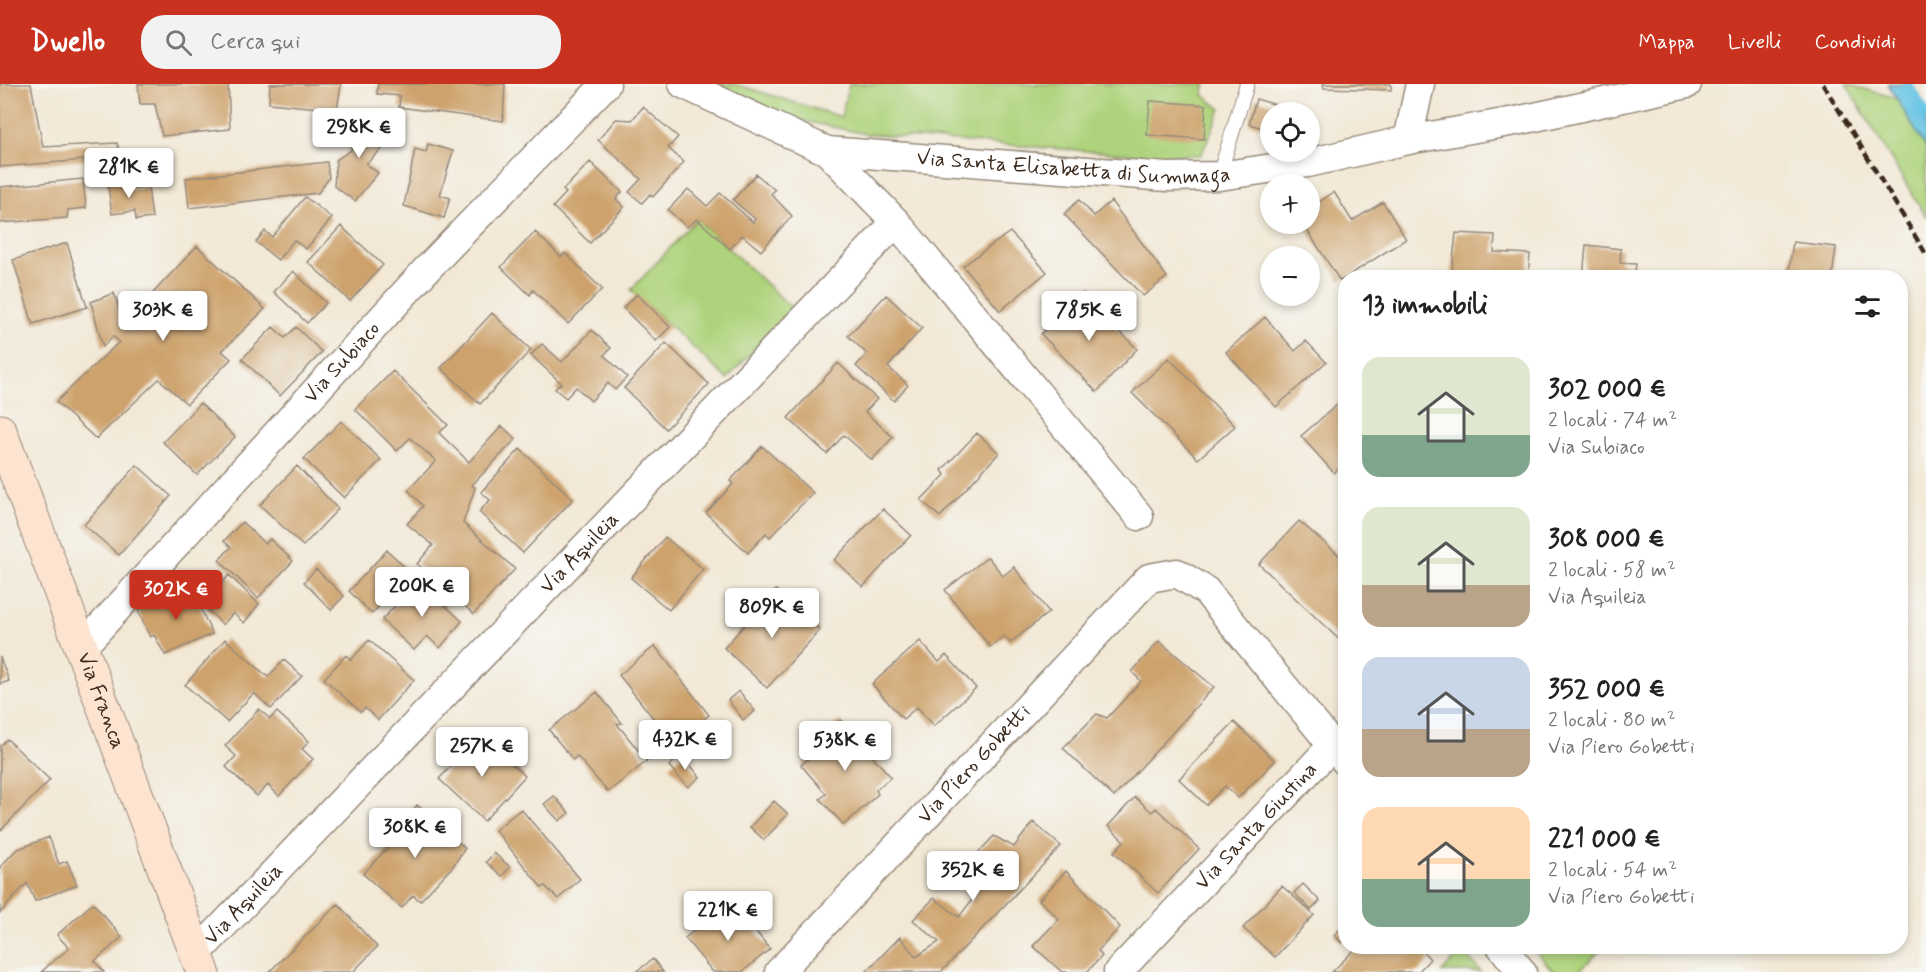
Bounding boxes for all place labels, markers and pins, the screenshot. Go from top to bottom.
pin: 298K € [310,108,408,159]
pin: 281K € [80,148,178,199]
pin: 303K € [114,291,212,342]
pin: 785K € [1040,291,1138,342]
pin: 200K € [373,567,471,618]
pin: 302K € [127,570,225,621]
pin: 809K € [723,588,821,639]
pin: 432K € [636,720,734,771]
pin: 538K € [796,721,894,772]
pin: 257K € [433,727,531,778]
pin: 308K € [366,808,464,859]
pin: 352K € [924,851,1022,902]
pin: 221K € [679,891,777,942]

